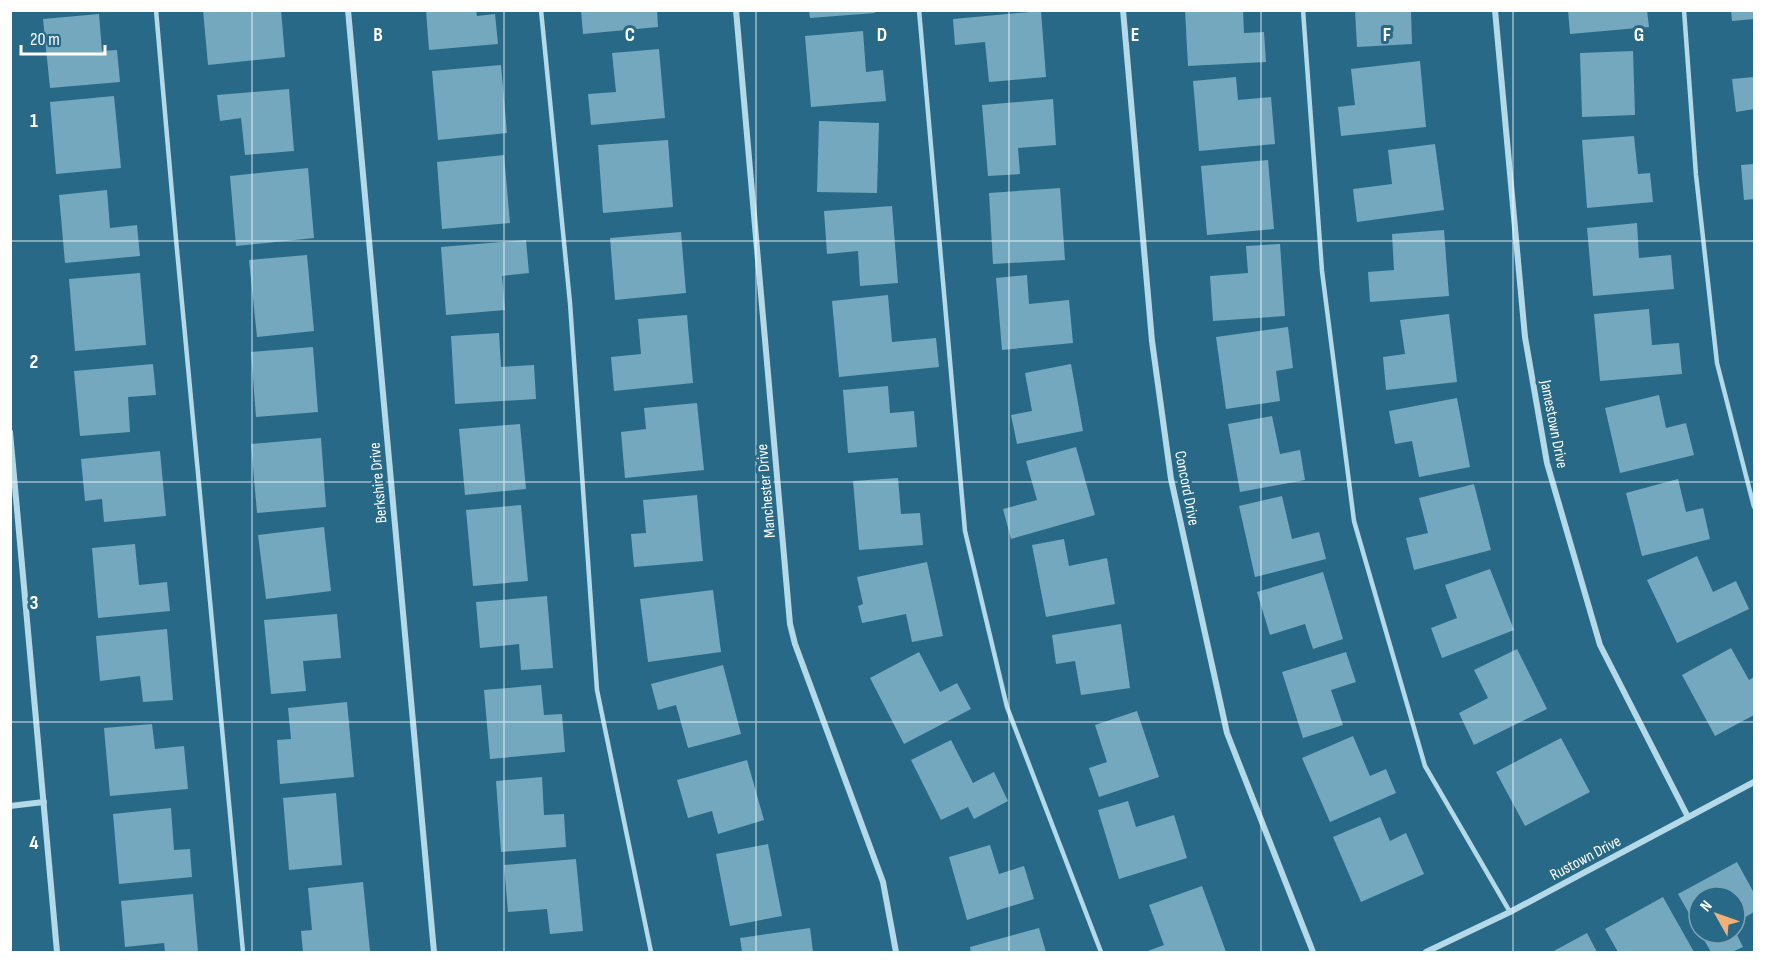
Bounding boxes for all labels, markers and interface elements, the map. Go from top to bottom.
scale bar [21,18,105,56]
text: B [373,23,383,47]
text: C [625,23,635,47]
text: D [877,23,887,47]
text: E [1131,23,1139,47]
text: F [1383,23,1391,47]
text: G [1634,23,1644,47]
text: 20 m [30,29,60,50]
text: 1 [30,109,38,133]
text: 2 [30,350,38,374]
street label: Jamestown Drive [1535,378,1571,470]
street label: Berkshire Drive [366,442,391,524]
street label: Manchester Drive [753,443,780,539]
street label: Concord Drive [1170,449,1203,527]
text: 3 [30,591,39,615]
text: 4 [29,831,39,855]
street label: Rustown Drive [1547,832,1624,885]
north arrow [1687,885,1747,945]
text: N [1697,897,1717,916]

